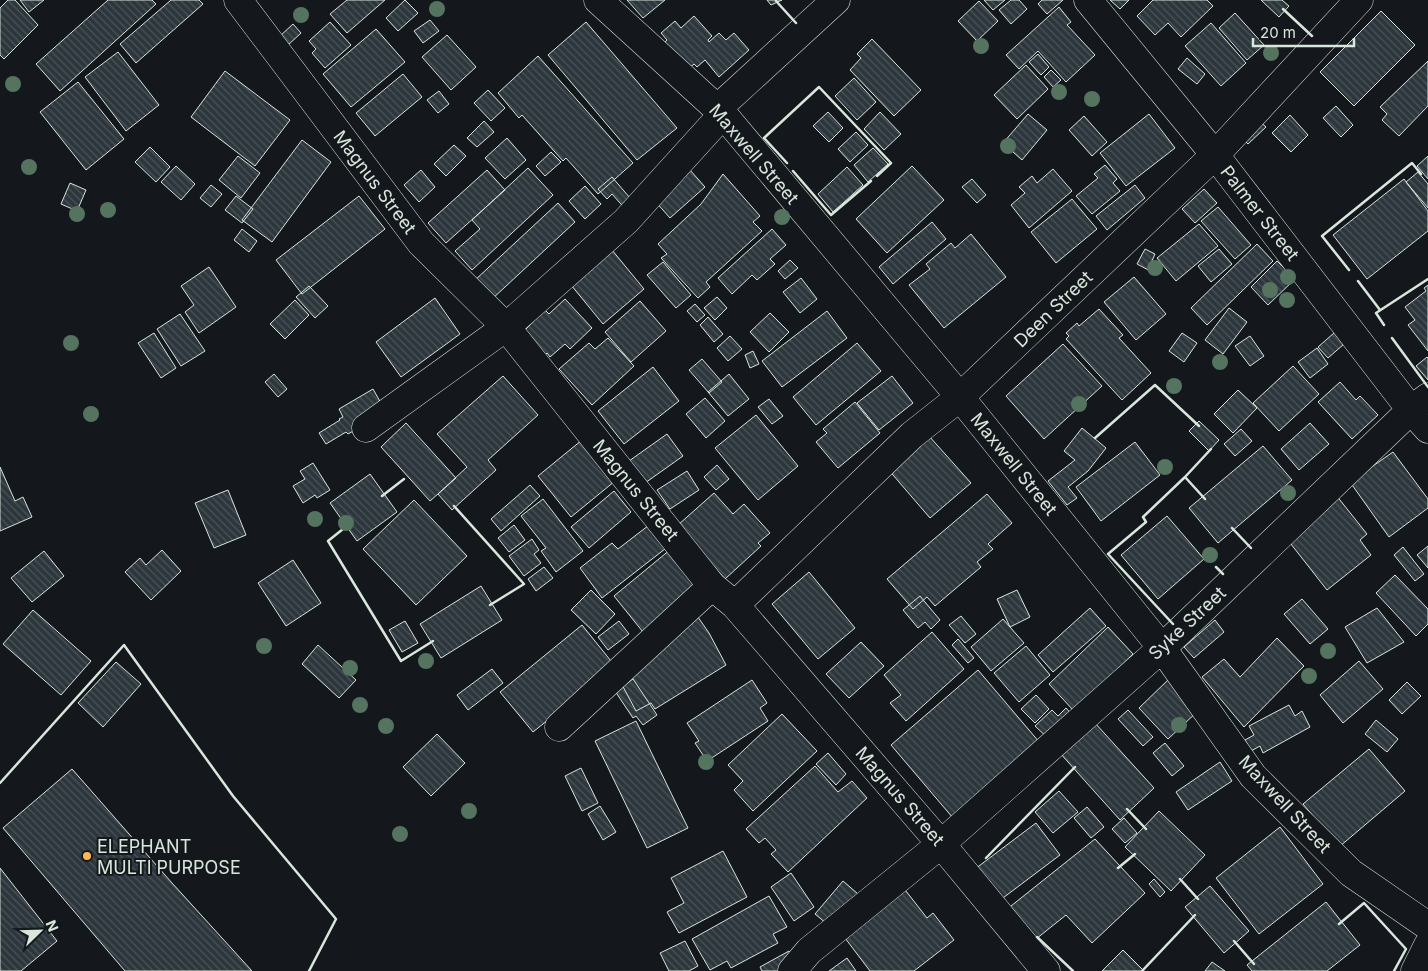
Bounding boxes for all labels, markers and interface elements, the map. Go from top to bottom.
scale bar [1253,15,1354,47]
text: 20 m [1260,23,1296,42]
street label: Maxwell Street [705,100,803,208]
street label: Magnus Street [329,126,421,238]
street label: Palmer Street [1216,161,1304,265]
street label: Deen Street [1010,266,1097,351]
street label: Maxwell Street [966,409,1062,520]
street label: Magnus Street [589,435,683,545]
street label: Syke Street [1144,582,1230,664]
street label: Magnus Street [851,742,949,850]
street label: Maxwell Street [1234,751,1336,857]
place label: ELEPHANT MULTI PURPOSE [97,836,241,878]
marker: ELEPHANT MULTI PURPOSE [81,850,93,862]
north arrow [15,906,65,956]
text: N [43,917,62,934]

